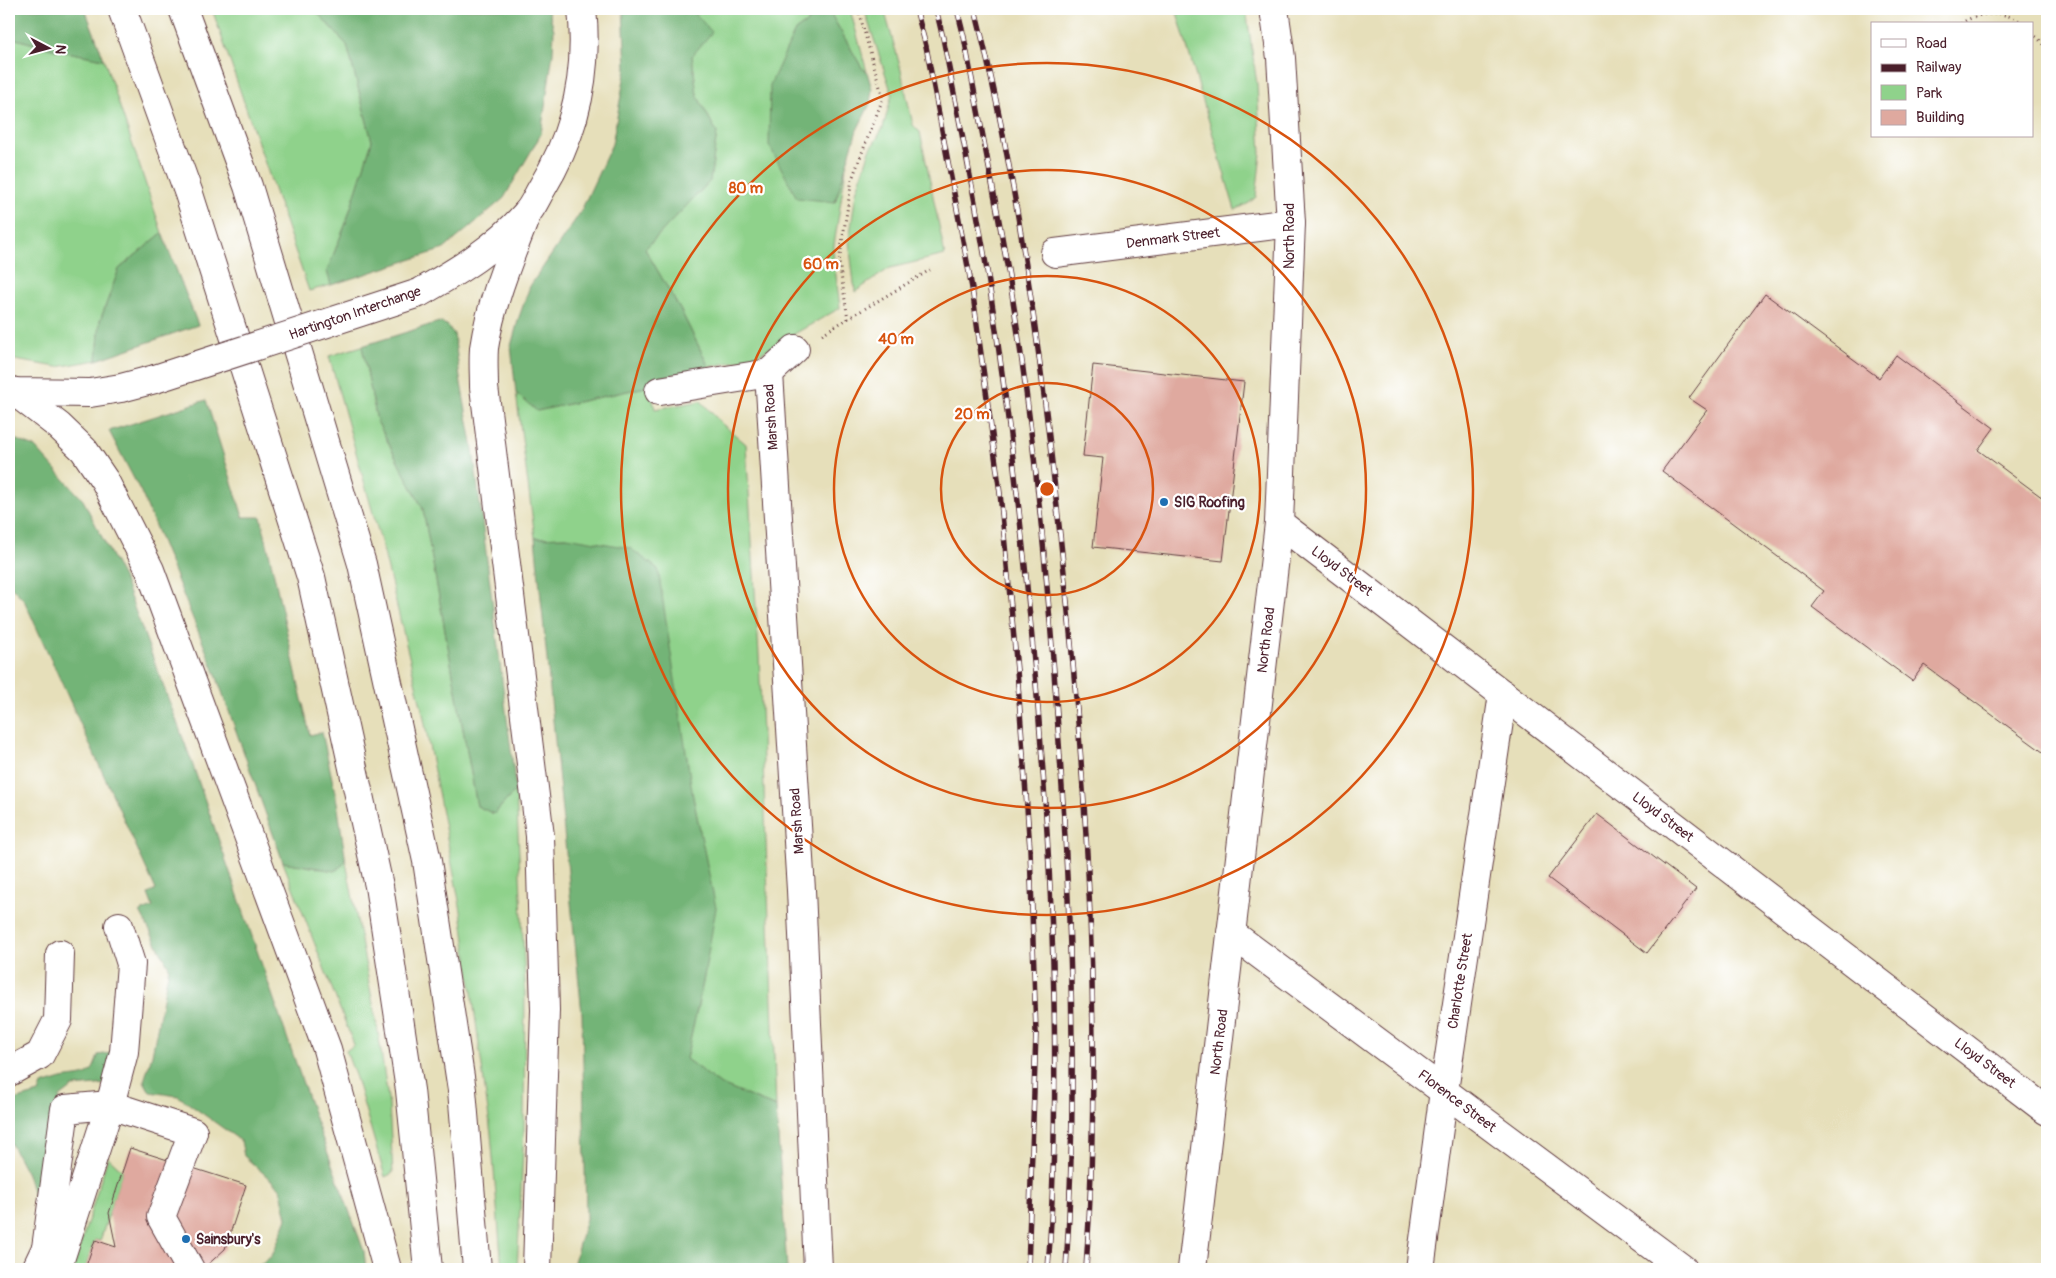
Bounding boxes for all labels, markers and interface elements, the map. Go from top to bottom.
north arrow [22,22,72,72]
legend [1871,22,2034,138]
text: Road [1916,34,1947,53]
text: N [51,44,69,55]
text: Railway [1916,58,1962,77]
text: Park [1916,84,1943,103]
text: Building [1916,108,1964,127]
text: 80 m [729,179,763,198]
street label: North Road [1281,203,1298,269]
street label: Denmark Street [1125,224,1221,252]
text: 60 m [803,255,839,274]
street label: Hartington Interchange [287,282,423,344]
text: 40 m [878,330,914,349]
street label: Marsh Road [760,383,782,451]
text: 20 m [954,405,990,424]
centre of rings [1038,480,1056,498]
place label: SIG Roofing [1174,494,1245,511]
marker: SIG Roofing [1158,496,1170,508]
street label: Lloyd Street [1308,542,1376,600]
street label: North Road [1254,606,1278,674]
street label: Marsh Road [786,787,808,855]
street label: Lloyd Street [1629,788,1697,846]
street label: Charlotte Street [1444,932,1476,1030]
street label: North Road [1207,1008,1231,1076]
street label: Lloyd Street [1951,1034,2019,1092]
street label: Florence Street [1415,1066,1500,1136]
place label: Sainsbury's [196,1231,261,1248]
marker: Sainsbury's [180,1233,192,1245]

